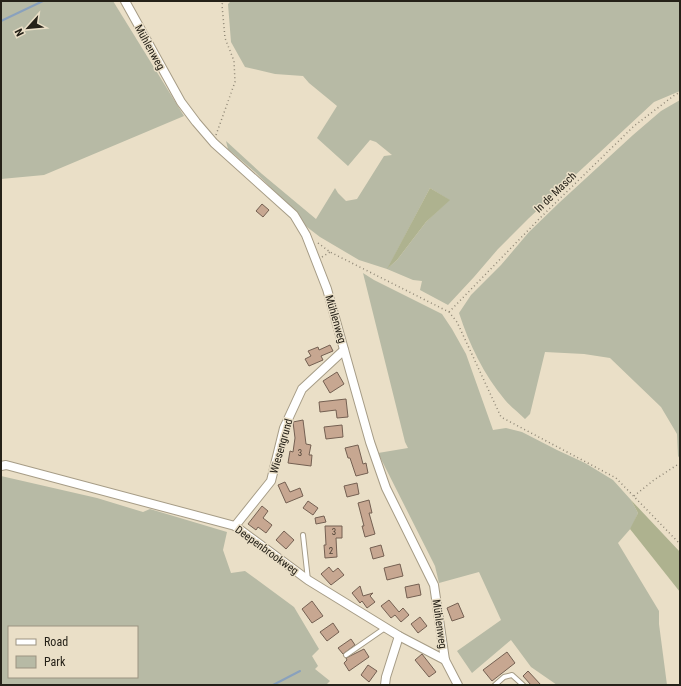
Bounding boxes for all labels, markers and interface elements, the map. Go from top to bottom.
north arrow [8,8,48,48]
street label: Mühlenweg [132,22,167,72]
text: N [12,26,27,38]
street label: In de Masch [532,169,579,215]
street label: Mühlenweg [322,293,349,345]
street label: Wiesengrund [267,417,296,475]
house number: 3 [298,448,302,458]
street label: Deepenbrookweg [233,523,301,578]
house number: 3 [332,527,336,537]
house number: 2 [329,546,334,556]
street label: Mühlenweg [430,599,449,650]
legend [8,626,138,678]
text: Road [44,635,68,649]
text: Park [44,655,66,669]

